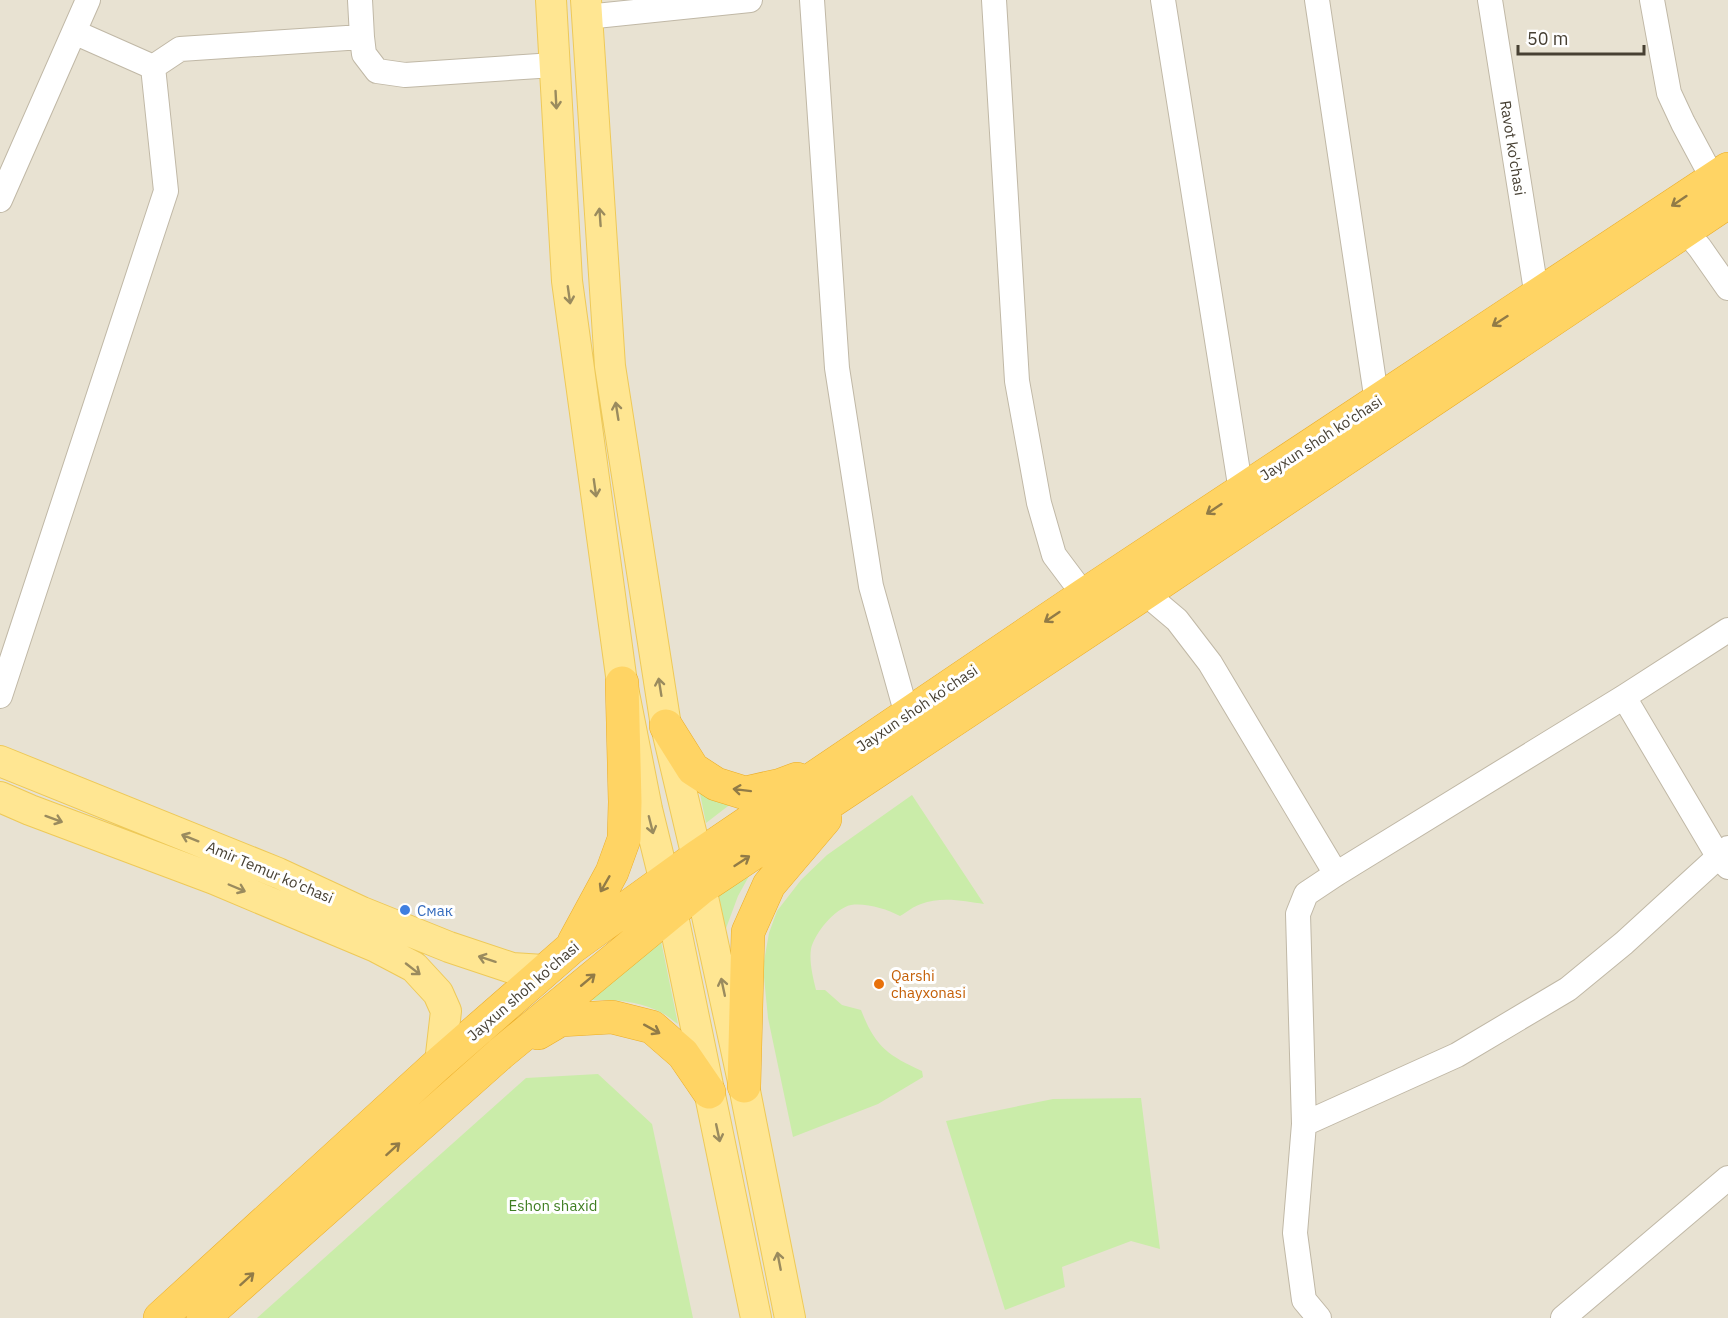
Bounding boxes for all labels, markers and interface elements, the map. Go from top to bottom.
scale bar [1518,18,1644,56]
text: 50 m [1527,27,1569,50]
one-way arrow [551,90,562,110]
street label: Ravot ko'chasi [1496,99,1530,197]
one-way arrow [1672,195,1688,207]
one-way arrow [594,207,605,227]
one-way arrow [563,284,574,304]
one-way arrow [1492,315,1508,327]
street label: Jayxun shoh ko'chasi [1256,391,1386,485]
one-way arrow [611,402,622,421]
one-way arrow [590,478,601,497]
one-way arrow [1206,503,1223,515]
one-way arrow [1044,611,1060,623]
street label: Jayxun shoh ko'chasi [853,660,981,756]
one-way arrow [654,677,665,697]
one-way arrow [733,785,752,796]
one-way arrow [44,815,63,826]
one-way arrow [645,816,657,835]
one-way arrow [181,832,200,843]
street label: Amir Temur ko'chasi [204,837,336,907]
one-way arrow [733,855,749,867]
one-way arrow [599,875,611,892]
one-way arrow [227,883,245,894]
place label: Смак [417,901,453,920]
marker: Смак [398,903,412,917]
street label: Jayxun shoh ko'chasi [463,937,583,1045]
one-way arrow [478,953,497,964]
one-way arrow [405,963,421,975]
place label: Qarshi chayxonasi [891,966,966,1002]
one-way arrow [580,974,596,987]
marker: Qarshi chayxonasi [872,977,886,991]
one-way arrow [717,978,728,998]
one-way arrow [643,1023,660,1035]
one-way arrow [712,1123,724,1142]
one-way arrow [385,1142,400,1156]
park label: Eshon shaxid [509,1196,597,1215]
one-way arrow [773,1251,784,1271]
one-way arrow [239,1272,254,1286]

